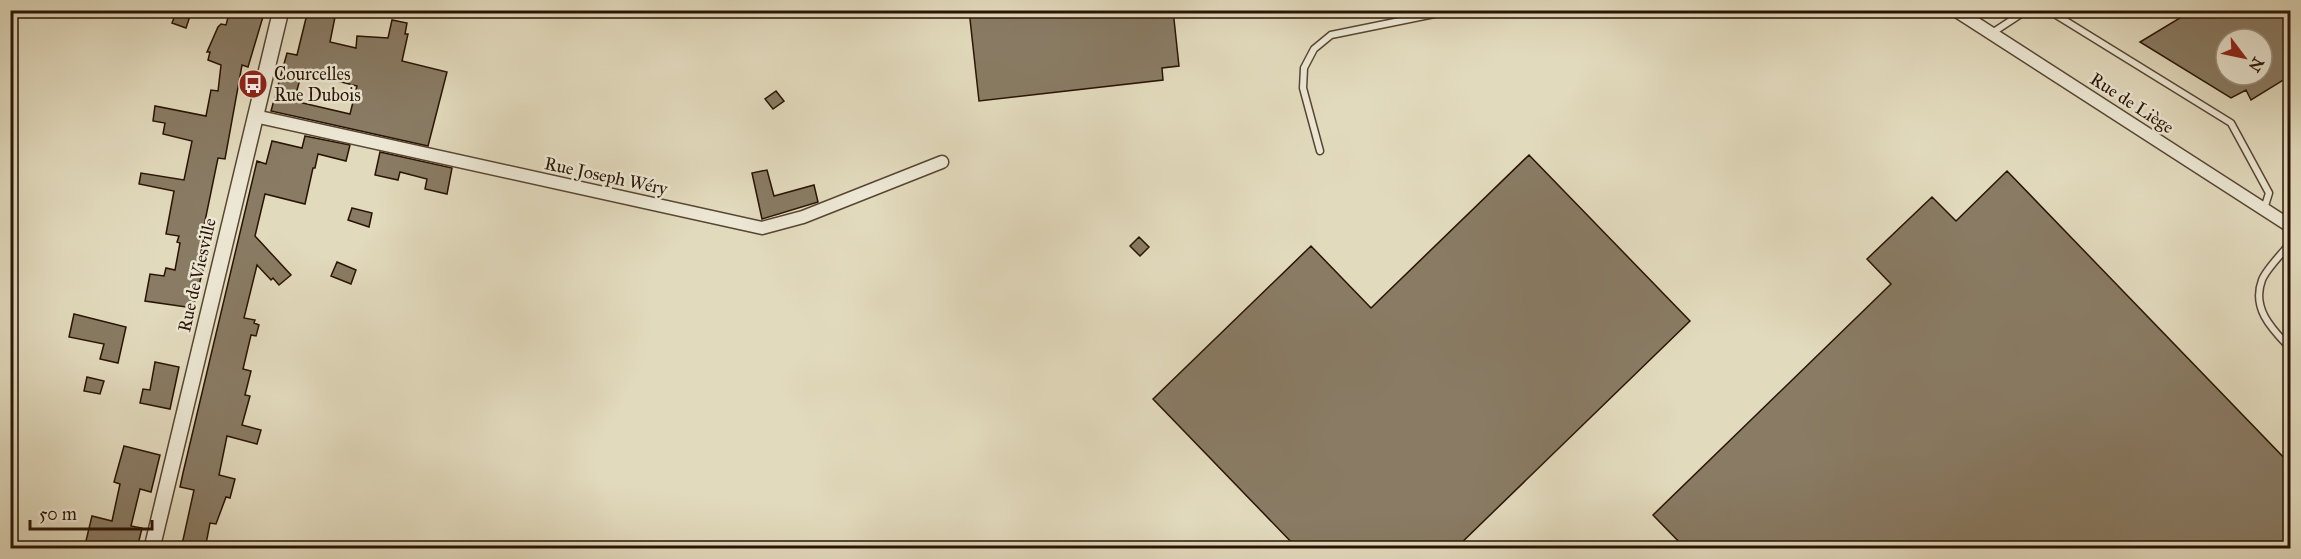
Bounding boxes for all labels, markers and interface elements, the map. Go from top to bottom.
north arrow [2214,27,2274,87]
text: N [2244,54,2268,76]
place label: Courcelles Rue Dubois [274,63,361,106]
bus stop icon: Courcelles Rue Dubois [237,68,269,100]
street label: Rue de Liège [2085,68,2178,139]
street label: Rue Joseph Wéry [542,152,670,201]
street label: Rue de Viesville [173,216,221,334]
scale bar [30,493,152,531]
text: 50 m [39,503,77,525]

